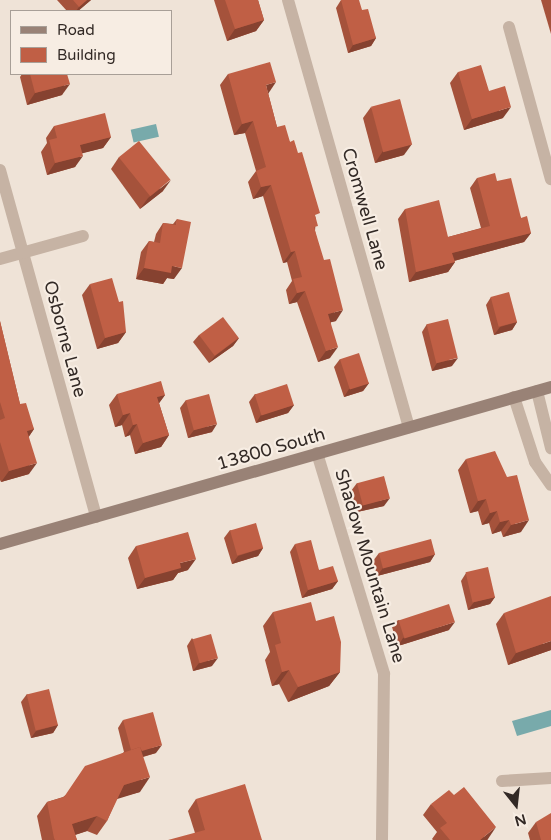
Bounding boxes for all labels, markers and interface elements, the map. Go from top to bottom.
legend [10,10,172,75]
text: Road [57,21,95,39]
text: Building [57,46,116,64]
street label: Cromwell Lane [337,146,393,272]
street label: Osborne Lane [39,278,91,400]
street label: 13800 South [214,423,328,475]
street label: Shadow Mountain Lane [330,466,410,666]
north arrow [491,780,541,830]
text: N [513,810,528,830]

